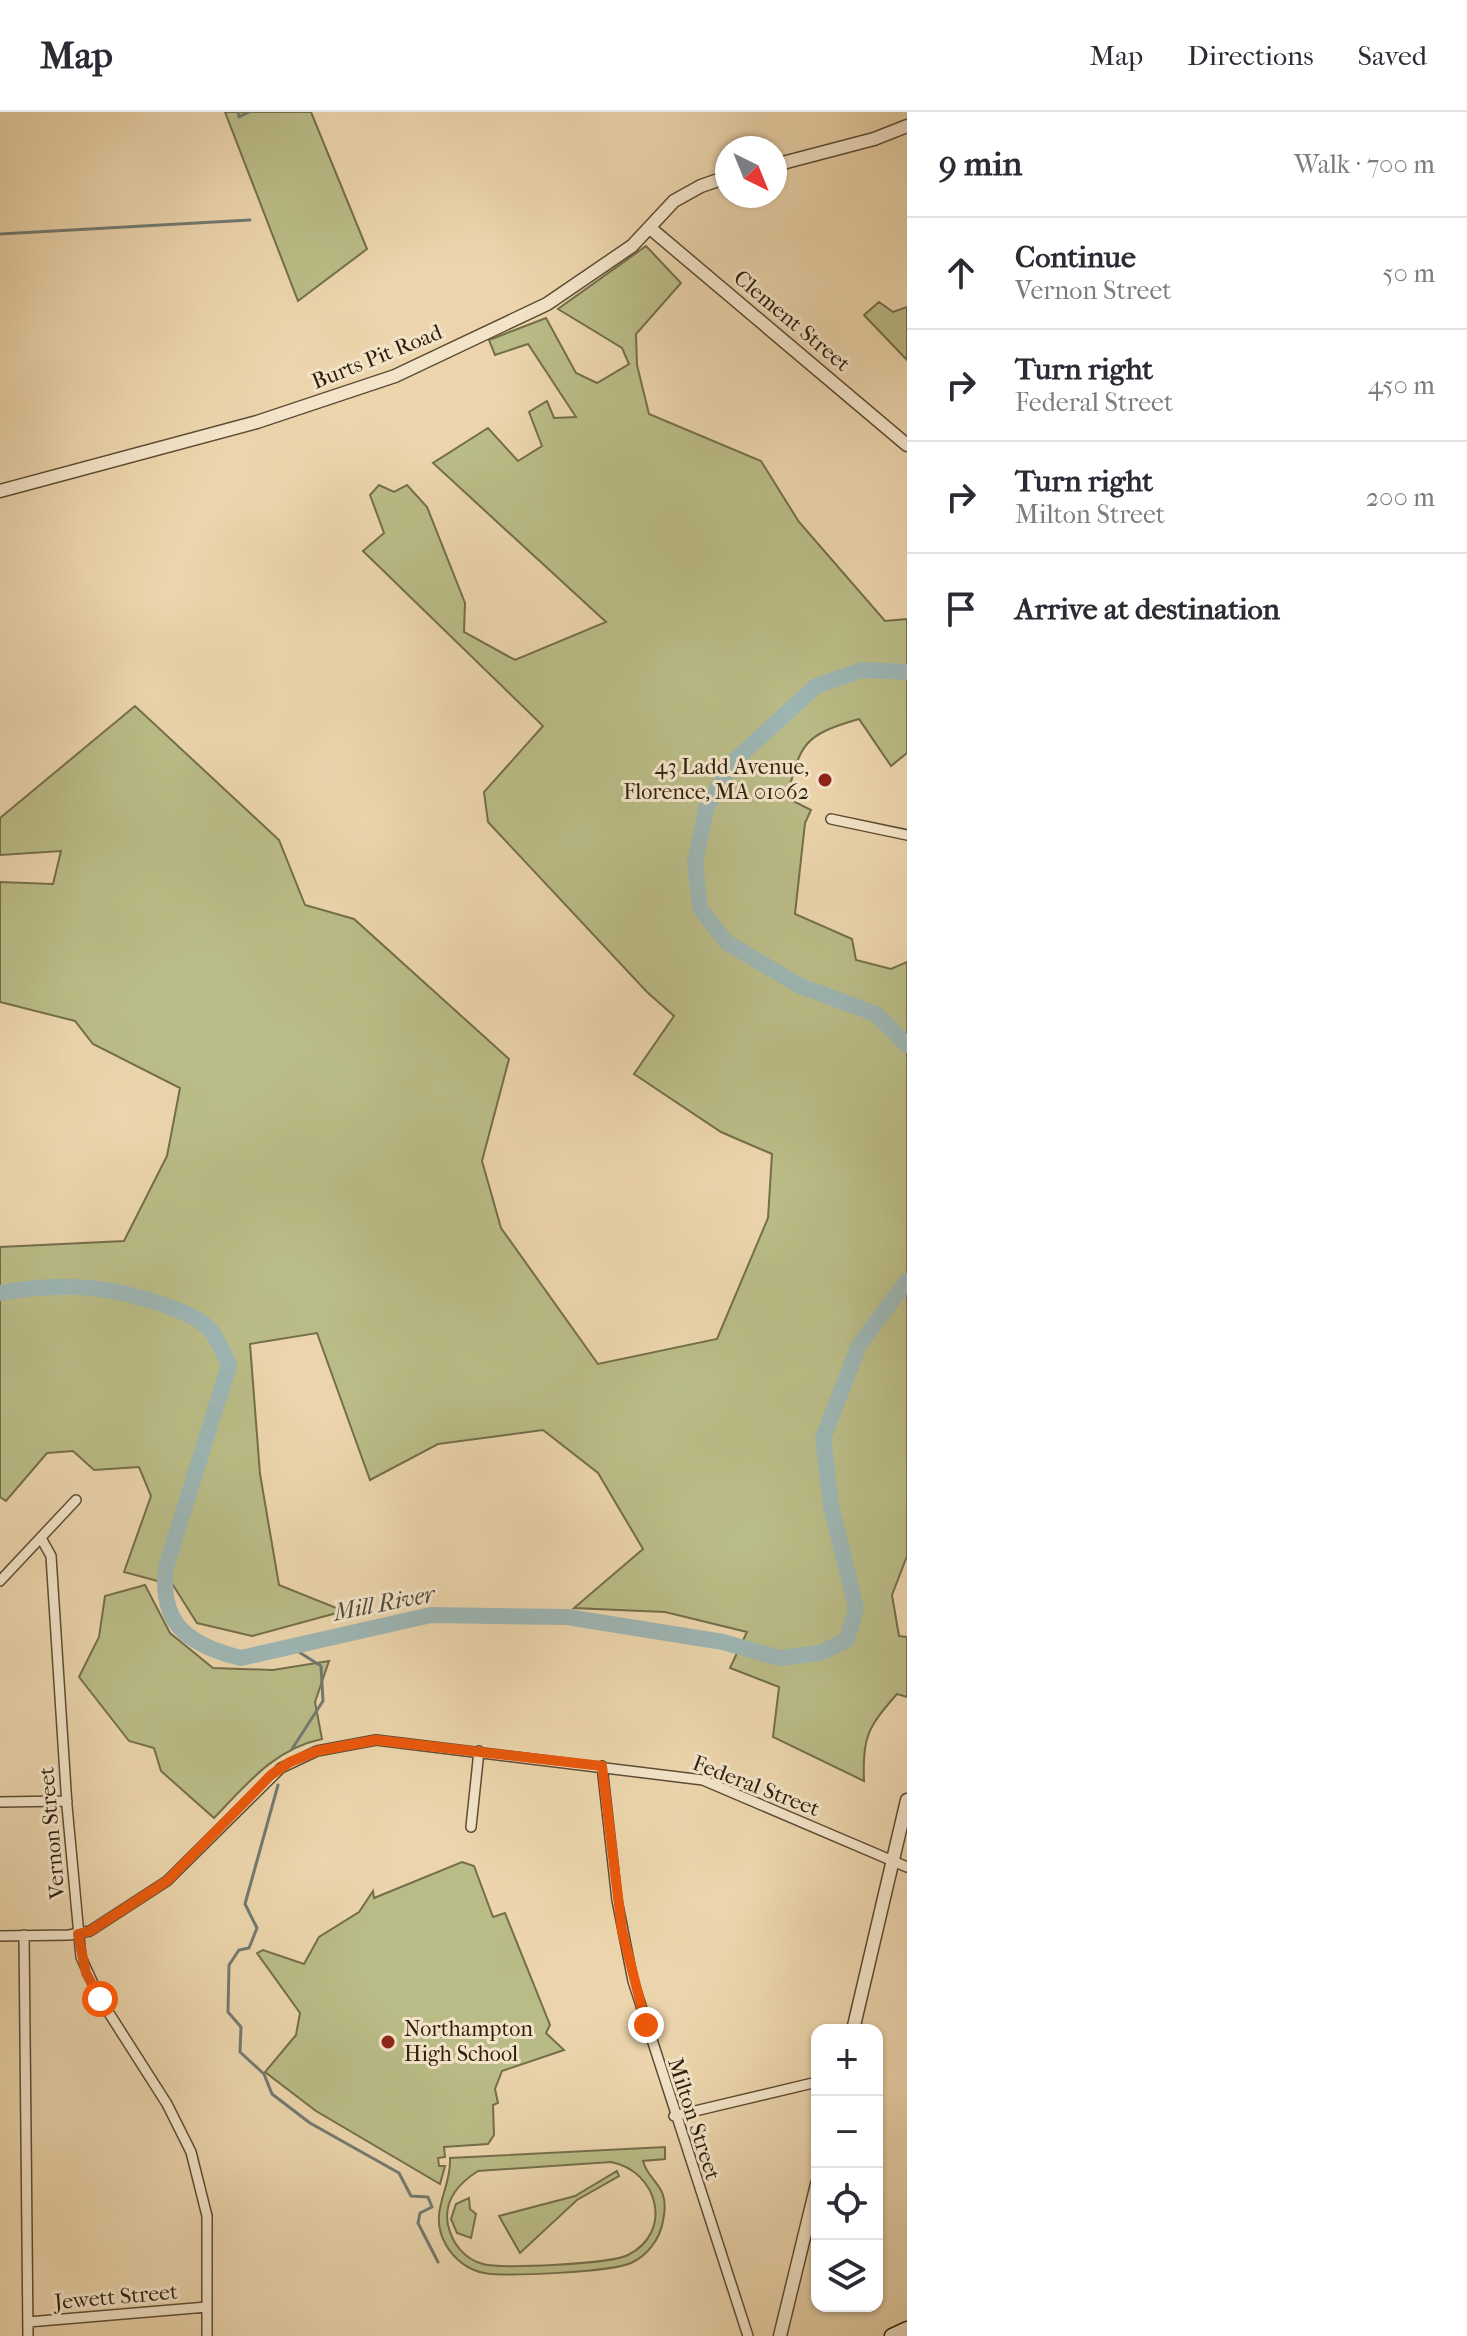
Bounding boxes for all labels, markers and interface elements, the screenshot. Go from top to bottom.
text: Map [40,33,113,78]
text: Map [1090,39,1143,72]
text: Directions [1187,39,1314,72]
text: Saved [1358,39,1427,72]
north arrow [715,136,787,208]
text: 9 min [939,144,1022,184]
text: Walk · 700 m [1294,149,1435,180]
text: Continue [1015,240,1136,275]
icon: ahead [939,251,983,295]
text: 50 m [1382,258,1435,289]
street label: Clement Street [729,265,856,377]
text: Vernon Street [1015,275,1172,306]
street label: Burts Pit Road [308,319,447,395]
text: Turn right [1015,352,1153,387]
icon: right [939,363,983,407]
text: 450 m [1368,370,1435,401]
text: Federal Street [1015,387,1173,418]
text: Turn right [1015,464,1153,499]
icon: right [939,475,983,519]
text: 200 m [1366,482,1435,513]
text: Milton Street [1015,499,1165,530]
icon: arrive [939,587,983,631]
text: Arrive at destination [1015,592,1280,627]
place label: 43 Ladd Avenue, Florence, MA 01062 [623,754,809,805]
marker: 43 Ladd Avenue, Florence, MA 01062 [816,771,834,789]
water label: Mill River [329,1579,439,1627]
street label: Federal Street [689,1750,823,1822]
street label: Vernon Street [33,1766,71,1901]
route start [82,1981,118,2017]
route end [628,2007,664,2043]
place label: Northampton High School [404,2016,533,2067]
map controls [811,2024,883,2312]
button: + [811,2024,883,2096]
marker: Northampton High School [379,2033,397,2051]
street label: Milton Street [662,2055,726,2184]
button: − [811,2096,883,2168]
button: locate [811,2168,883,2240]
button: layers [811,2240,883,2312]
street label: Jewett Street [51,2279,179,2316]

